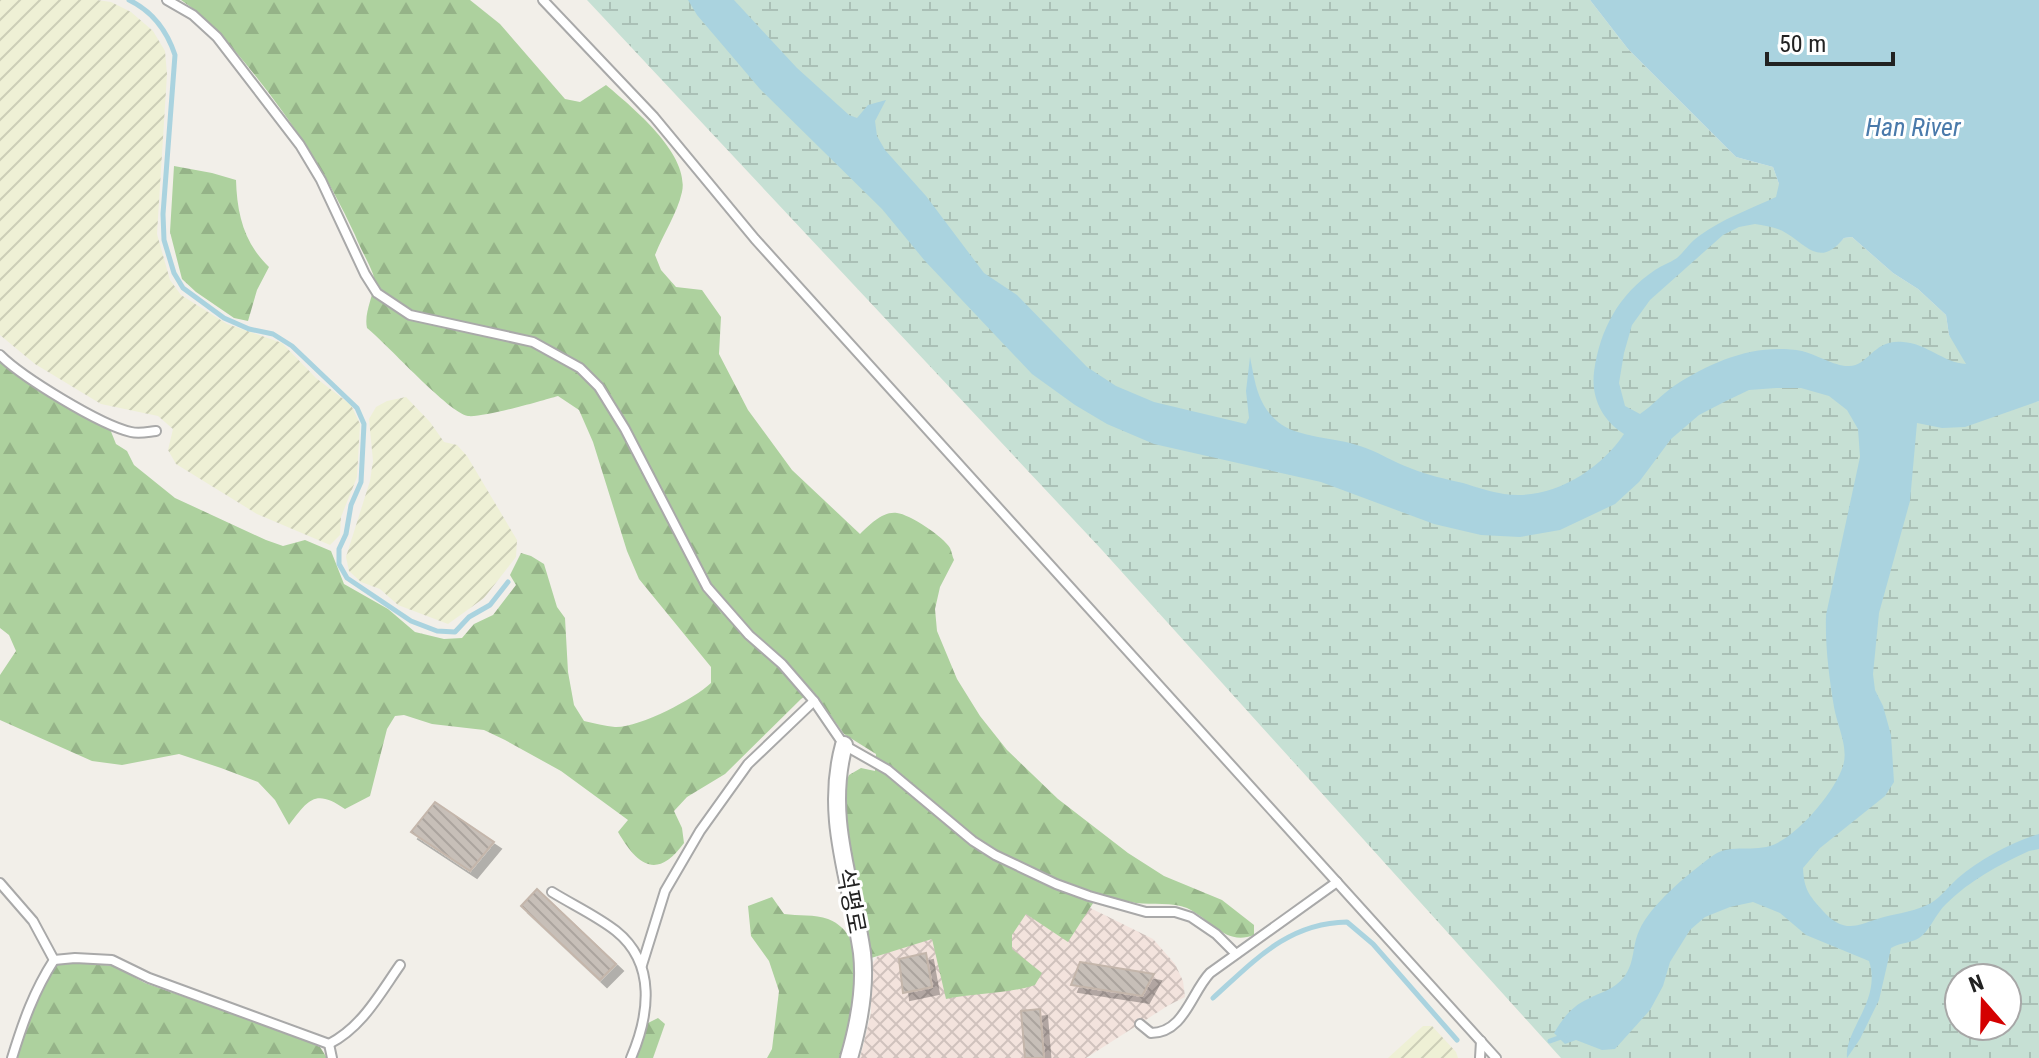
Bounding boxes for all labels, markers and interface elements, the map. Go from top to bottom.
scale bar [1767,16,1893,66]
text: 50 m [1779,30,1826,58]
water label: Han River [1865,112,1962,142]
street label: 석평로 [831,866,871,936]
north arrow [1943,962,2023,1042]
text: N [1966,970,1987,998]

